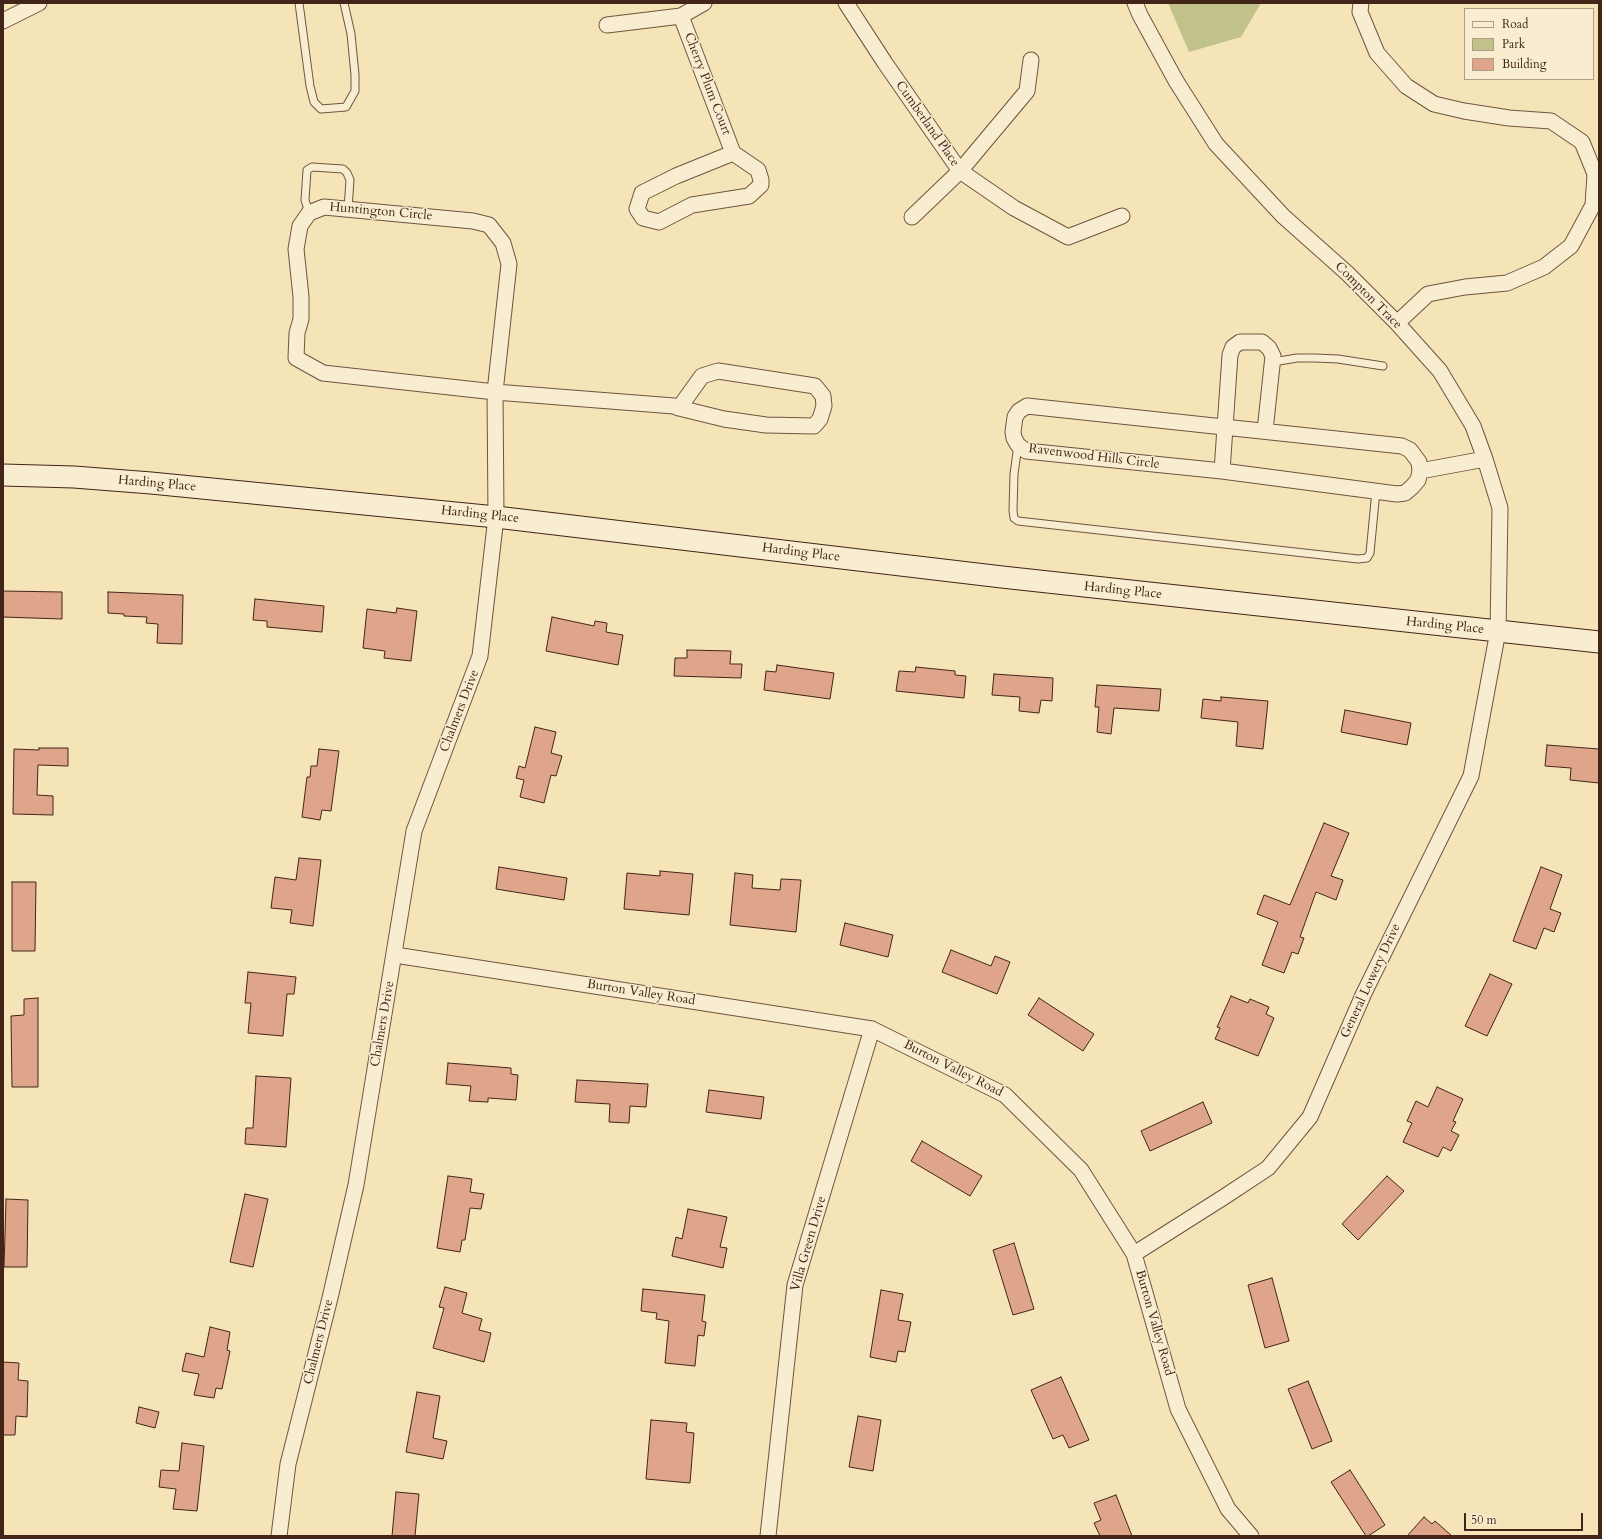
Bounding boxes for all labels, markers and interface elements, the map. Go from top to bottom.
legend [1464,8,1594,80]
text: Road [1502,16,1528,32]
street label: Cherry Plum Court [680,31,734,137]
text: Park [1502,36,1525,52]
text: Building [1502,56,1546,72]
street label: Cumberland Place [892,78,962,170]
street label: Huntington Circle [329,200,433,224]
street label: Compton Trace [1331,259,1405,333]
street label: Ravenwood Hills Circle [1028,441,1160,473]
street label: Harding Place [117,473,197,495]
street label: Harding Place [440,503,520,527]
street label: Harding Place [761,540,841,566]
street label: Harding Place [1083,579,1163,603]
street label: Harding Place [1405,614,1485,638]
street label: Chalmers Drive [437,668,483,754]
street label: General Lowery Drive [1338,921,1404,1041]
street label: Burton Valley Road [586,977,696,1009]
street label: Chalmers Drive [368,980,398,1068]
street label: Burton Valley Road [901,1037,1005,1101]
street label: Villa Green Drive [788,1195,830,1293]
street label: Burton Valley Road [1131,1268,1177,1378]
street label: Chalmers Drive [301,1298,337,1386]
scale bar [1466,1505,1585,1531]
text: 50 m [1471,1512,1497,1528]

